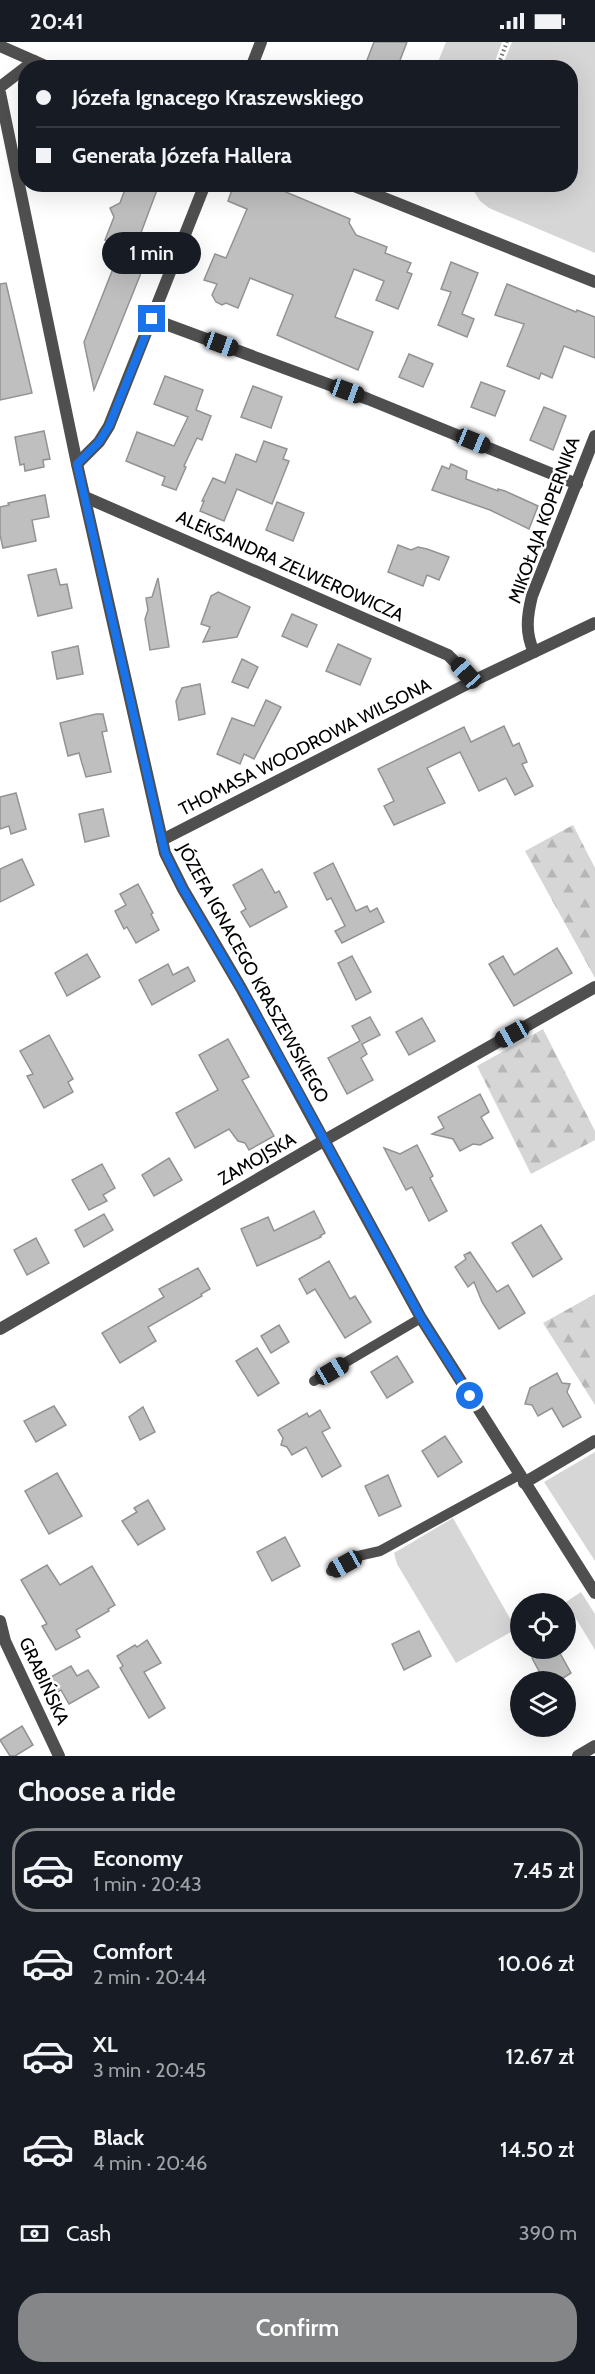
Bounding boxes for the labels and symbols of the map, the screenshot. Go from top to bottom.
callout: 1 min [102,232,201,274]
route end [138,305,165,332]
car [201,329,241,359]
car [327,376,367,406]
car [453,426,493,456]
street label: MIKOŁAJA KOPERNIKA [504,434,584,606]
street label: ALEKSANDRA ZELWEROWICZA [173,506,407,626]
car [447,654,485,692]
street label: THOMASA WOODROWA WILSONA [175,674,435,820]
street label: JÓZEFA IGNACEGO KRASZEWSKIEGO [172,839,334,1107]
car [492,1017,532,1051]
street label: ZAMOJSKA [214,1128,300,1190]
car [312,1354,352,1388]
route start [456,1382,483,1409]
car [325,1547,365,1581]
street label: GRABIŃSKA [14,1634,74,1728]

